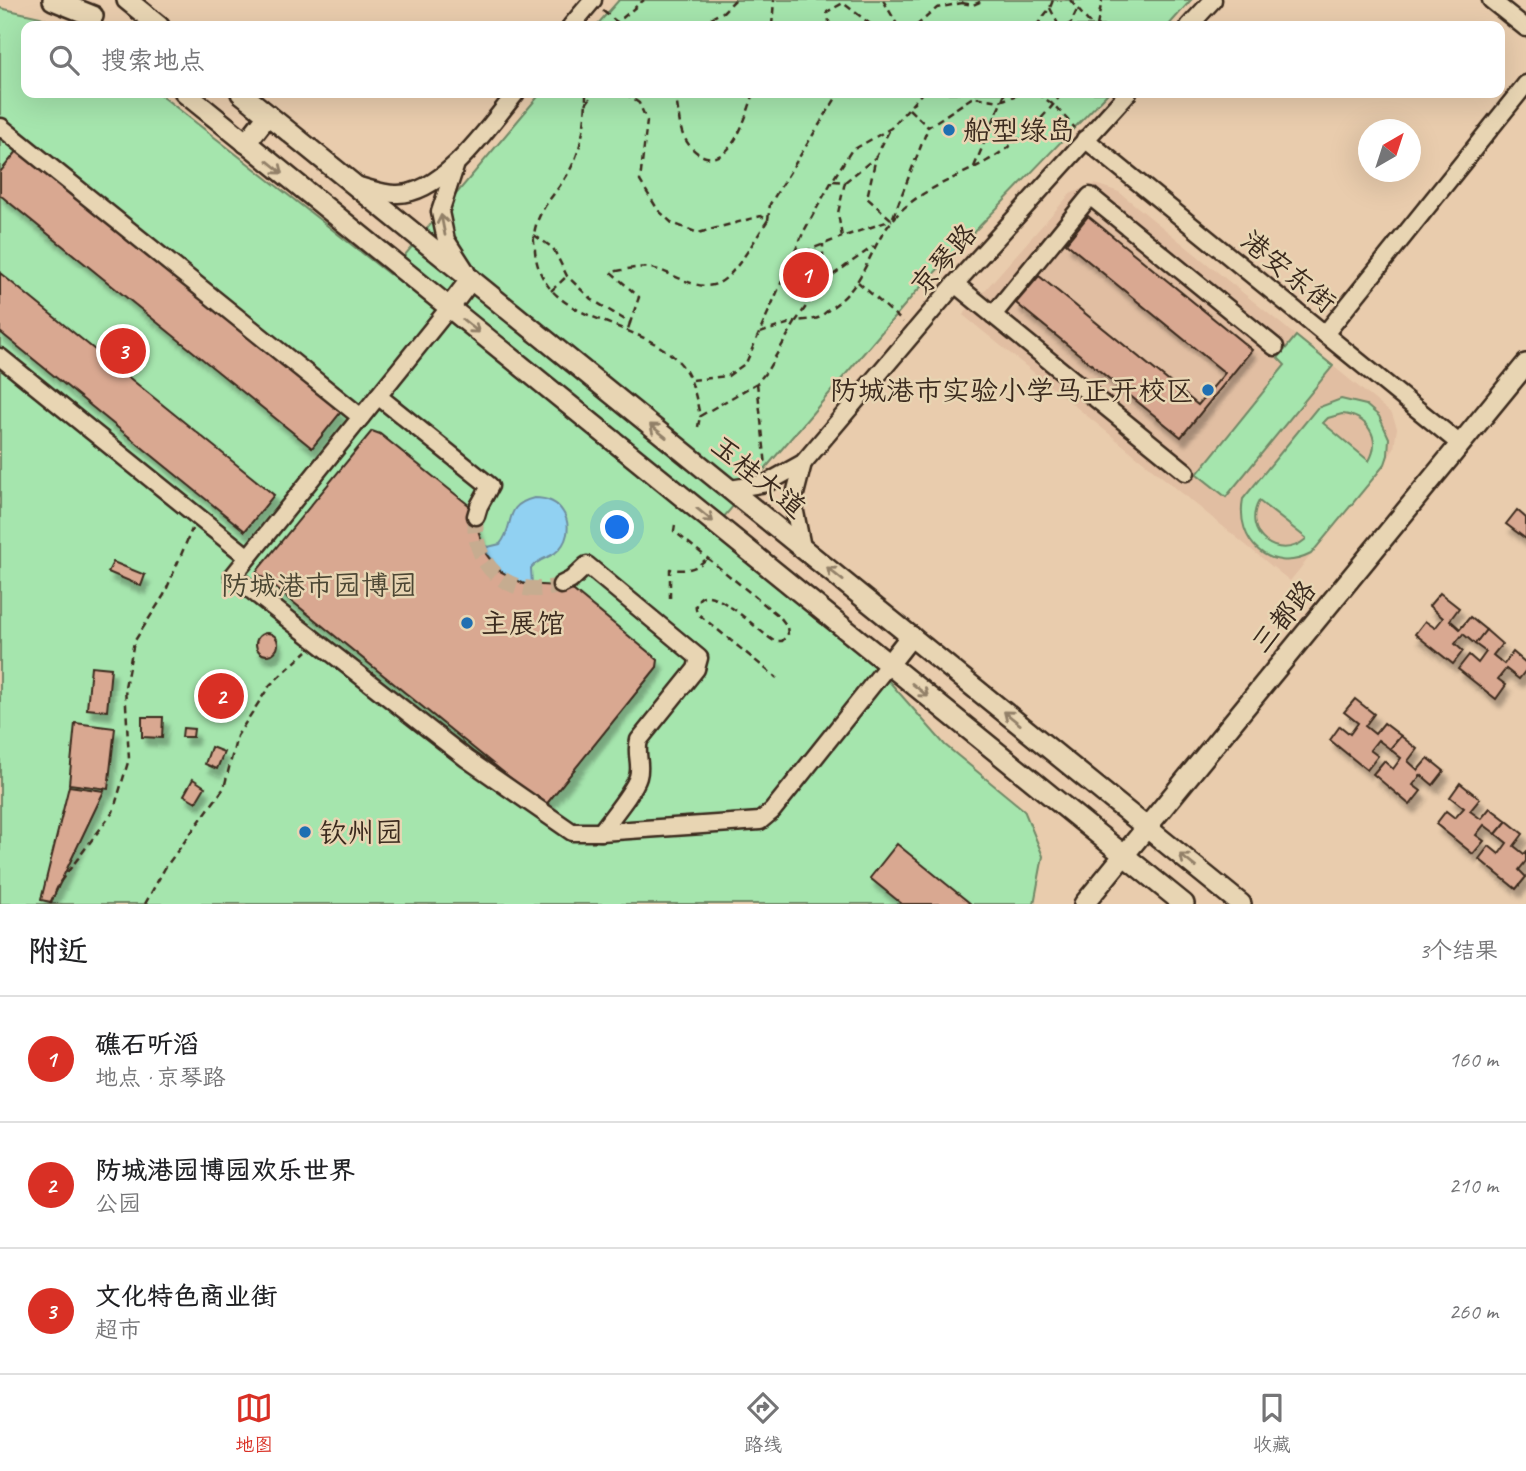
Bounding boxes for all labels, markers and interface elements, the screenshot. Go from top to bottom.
search box [21,21,1505,98]
icon: search [45,41,83,79]
text: 搜索地点 [101,44,205,77]
place label: 船型绿岛 [963,113,1075,148]
north arrow [1358,119,1421,182]
marker: 船型绿岛 [941,122,957,138]
one-way arrow [266,159,284,175]
one-way arrow [436,214,449,237]
street label: 京琴路 [903,216,984,303]
street label: 港安东街 [1234,223,1343,320]
pin: 1 [783,249,829,301]
one-way arrow [462,318,480,333]
pin: 3 [100,325,146,377]
place label: 防城港市实验小学马正开校区 [830,373,1194,408]
marker: 防城港市实验小学马正开校区 [1200,382,1216,398]
one-way arrow [650,423,668,439]
street label: 玉桂大道 [704,428,813,525]
one-way arrow [695,508,713,523]
your location [600,510,634,544]
one-way arrow [827,566,845,582]
park label: 防城港市园博园 [221,568,417,603]
street label: 三都路 [1243,573,1323,660]
place label: 主展馆 [481,606,565,641]
marker: 主展馆 [459,615,475,631]
pin: 2 [198,670,244,722]
one-way arrow [910,682,928,697]
one-way arrow [1003,710,1021,725]
place label: 钦州园 [319,815,403,850]
marker: 钦州园 [297,824,313,840]
one-way arrow [1180,853,1198,869]
text: 附近 [28,932,88,970]
text: 3个结果 [1419,936,1498,965]
text: 礁石听滔 [95,1028,199,1061]
text: 1 [46,1045,56,1074]
text: 160 m [1449,1045,1498,1074]
text: 地点 · 京琴路 [95,1063,225,1092]
text: 防城港园博园欢乐世界 [95,1154,355,1187]
text: 2 [46,1171,56,1200]
text: 210 m [1449,1171,1498,1200]
text: 公园 [95,1189,141,1218]
text: 文化特色商业街 [95,1280,277,1313]
text: 3 [46,1297,56,1326]
text: 260 m [1449,1297,1498,1326]
text: 超市 [95,1315,141,1344]
tab: 地图 [235,1389,273,1457]
tab: 路线 [744,1389,782,1457]
tab: 收藏 [1253,1389,1291,1457]

